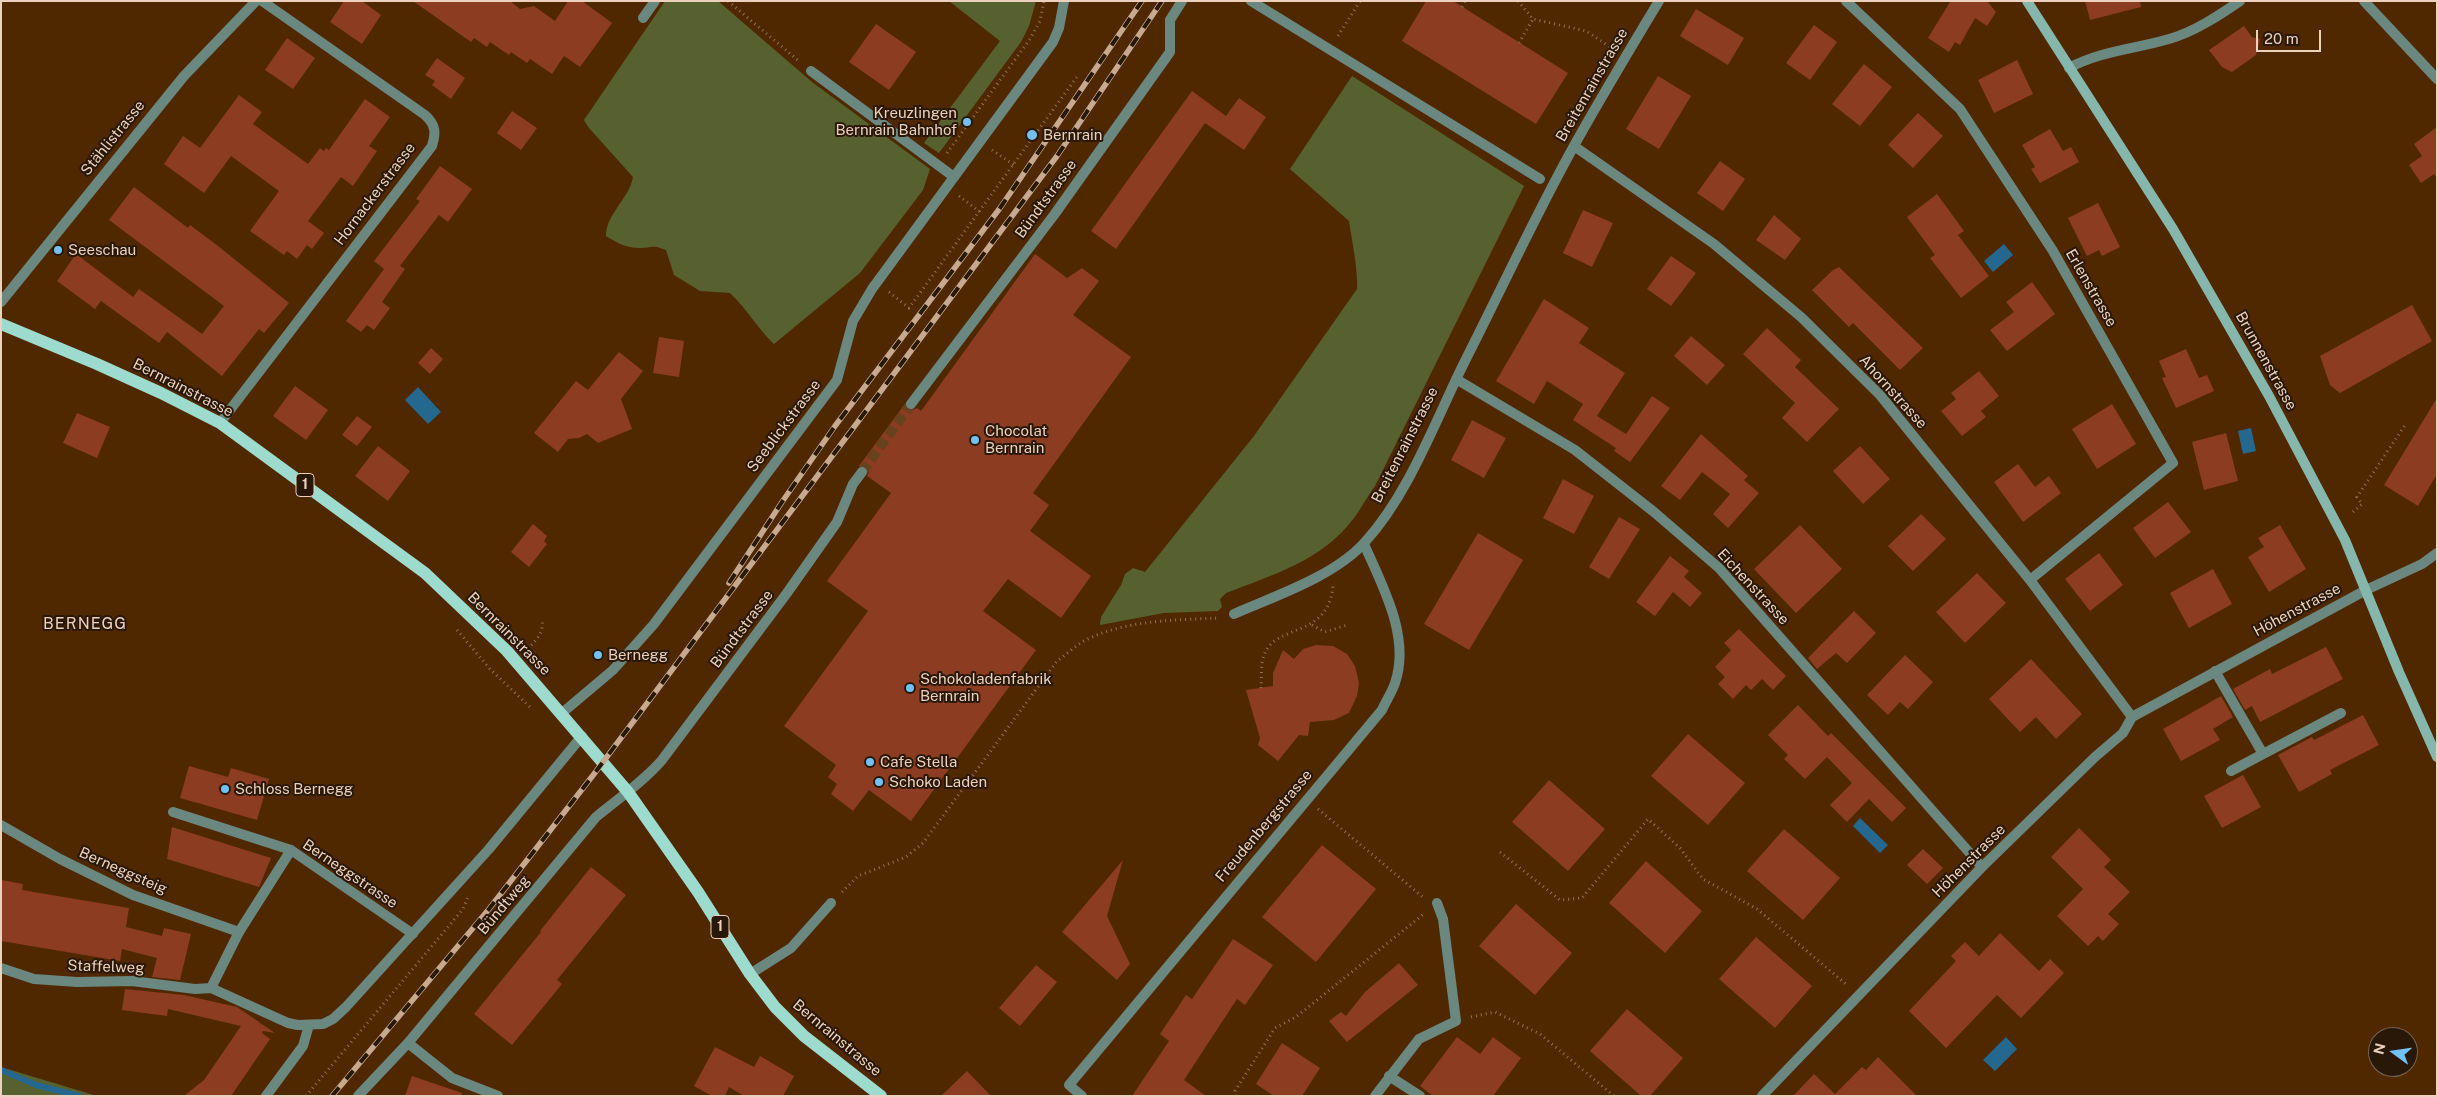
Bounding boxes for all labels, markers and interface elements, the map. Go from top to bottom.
scale bar [2258,20,2323,52]
street label: Breitenrainstrasse [1552,25,1632,145]
text: 20 m [2264,30,2299,47]
street label: Stählistrasse [77,97,149,179]
place label: Kreuzlingen Bernrain Bahnhof [835,104,957,139]
marker: Kreuzlingen Bernrain Bahnhof [961,116,973,128]
place label: Bernrain [1043,126,1102,144]
marker: Bernrain [1025,128,1039,142]
street label: Hornackerstrasse [331,139,419,249]
street label: Bündtstrasse [1011,156,1081,242]
place label: Seeschau [68,241,136,259]
marker: Seeschau [52,244,64,256]
street label: Erlenstrasse [2061,246,2121,330]
street label: Brunnenstrasse [2232,309,2300,413]
street label: Ahornstrasse [1855,351,1931,433]
street label: Bernrainstrasse [130,355,236,421]
street label: Seeblickstrasse [743,376,825,476]
street label: Breitenrainstrasse [1368,384,1442,506]
place label: Chocolat Bernrain [985,422,1047,457]
marker: Chocolat Bernrain [969,434,981,446]
road number: 1 [296,474,314,496]
street label: Eichenstrasse [1713,545,1793,629]
street label: Höhenstrasse [2250,579,2344,641]
street label: Bündtstrasse [707,586,777,672]
street label: Bernrainstrasse [464,589,554,679]
district label: BERNEGG [42,614,128,634]
place label: Bernegg [608,646,668,664]
marker: Bernegg [592,649,604,661]
place label: Schokoladenfabrik Bernrain [920,670,1052,705]
marker: Schokoladenfabrik Bernrain [904,682,916,694]
place label: Cafe Stella [880,753,957,771]
marker: Cafe Stella [864,756,876,768]
street label: Freudenbergstrasse [1212,766,1316,886]
place label: Schoko Laden [889,773,987,791]
marker: Schoko Laden [873,776,885,788]
place label: Schloss Bernegg [235,780,353,798]
marker: Schloss Bernegg [219,783,231,795]
street label: Höhenstrasse [1929,821,2009,901]
street label: Berneggstrasse [299,836,401,912]
street label: Berneggsteig [76,844,170,898]
street label: Bündtweg [474,872,534,938]
road number: 1 [711,916,729,939]
street label: Staffelweg [67,957,145,977]
street label: Bernrainstrasse [789,996,885,1080]
north arrow [2368,1027,2418,1077]
text: N [2370,1041,2389,1056]

